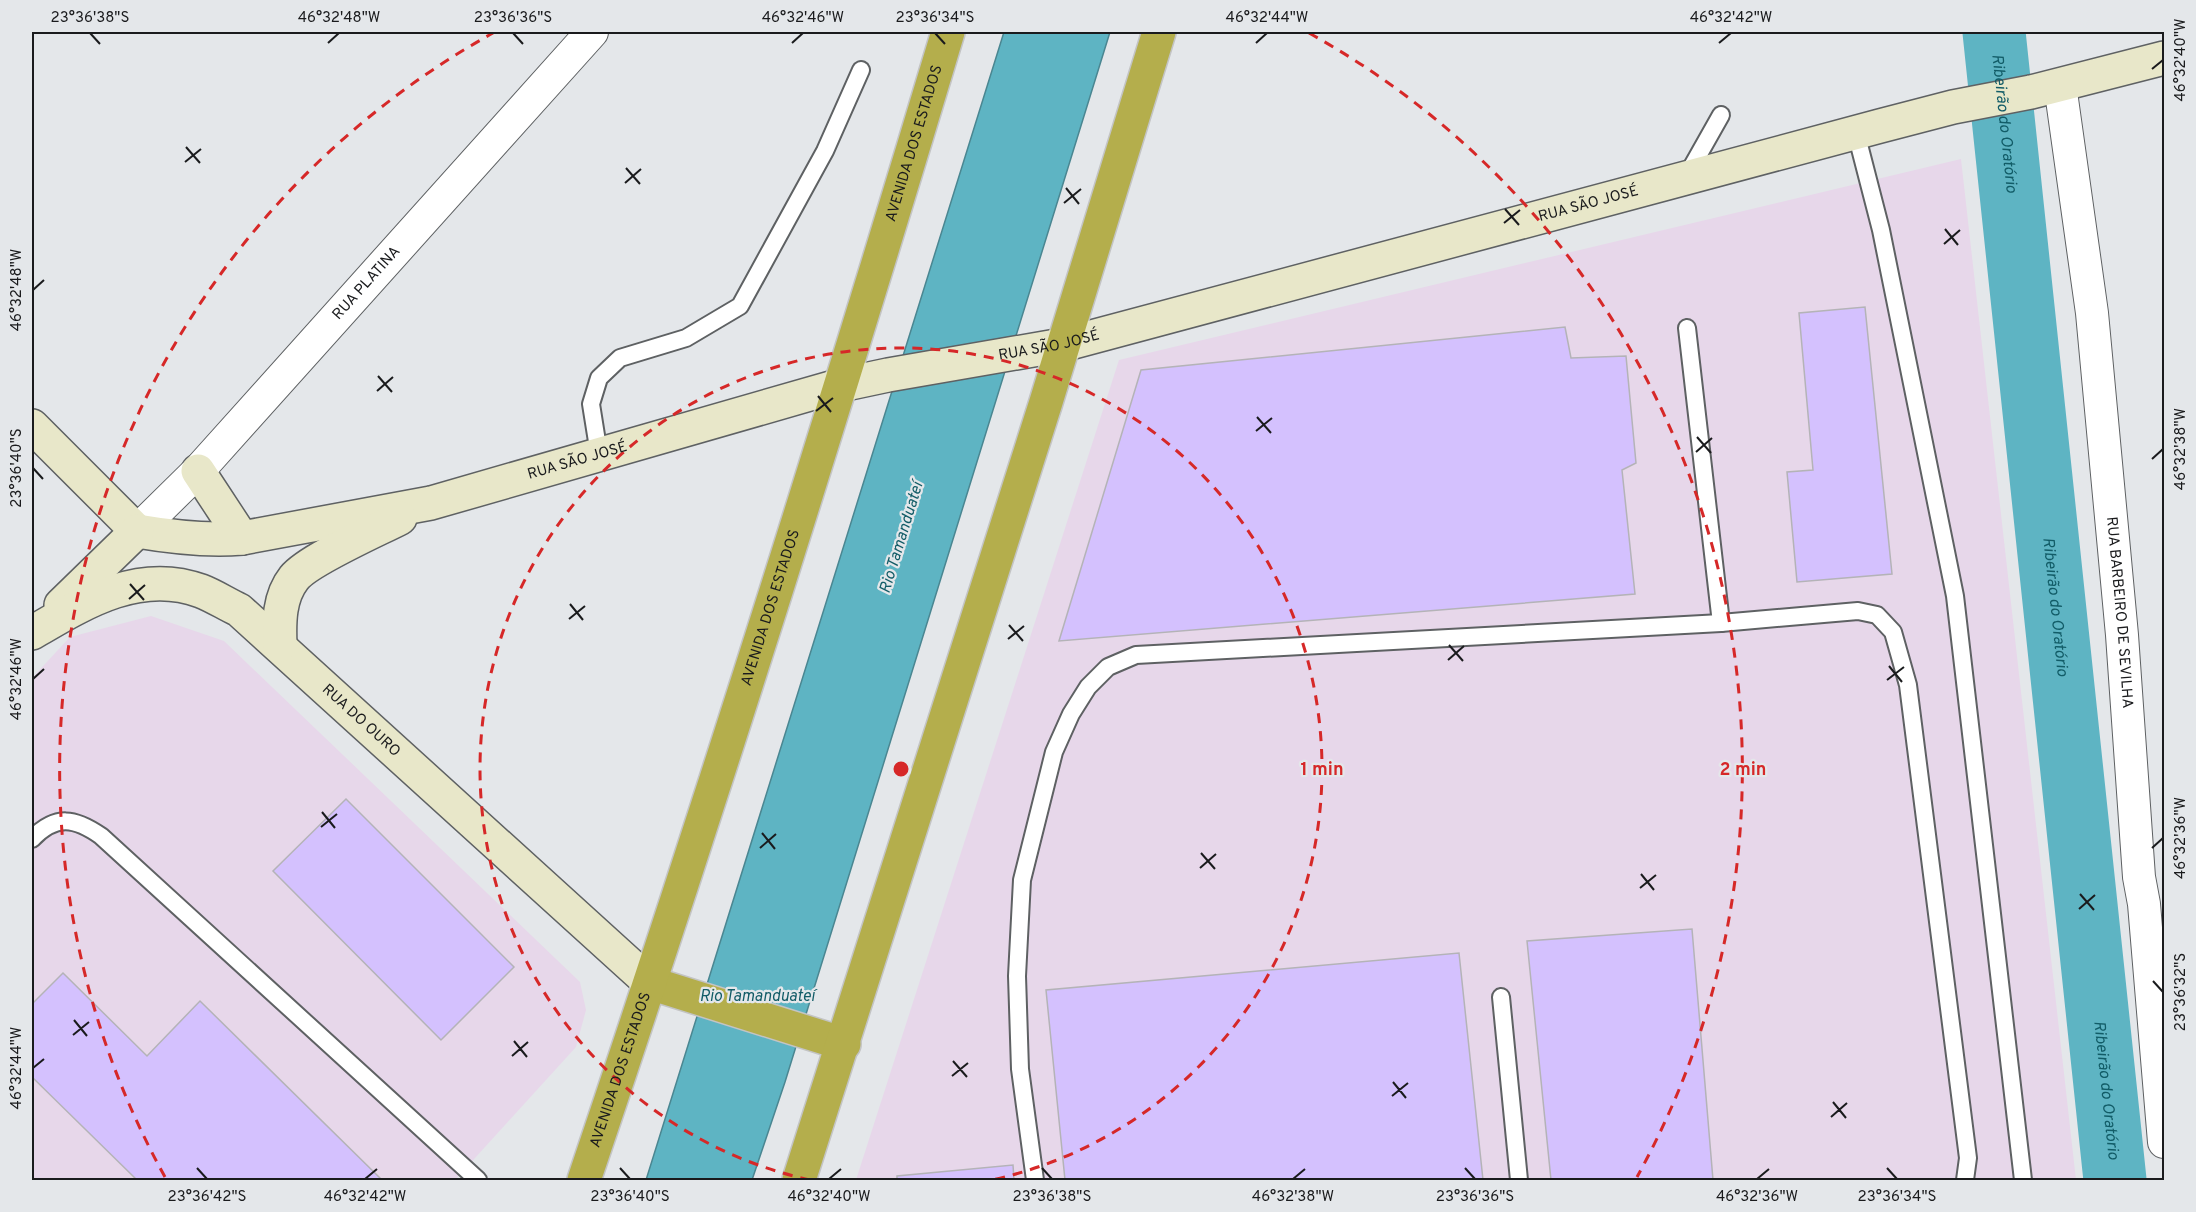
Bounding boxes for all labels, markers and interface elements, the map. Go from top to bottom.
text: 23°36'38"S [51,9,129,28]
text: 46°32'48"W [298,9,380,28]
text: 23°36'36"S [474,9,552,28]
text: 46°32'46"W [762,9,844,28]
text: 23°36'34"S [896,9,974,28]
text: 46°32'44"W [1226,9,1308,28]
text: 46°32'42"W [1690,9,1772,28]
text: 46°32'40"W [2172,18,2191,102]
water label: Ribeirão do Oratório [1986,53,2021,194]
street label: AVENIDA DOS ESTADOS [882,63,947,224]
street label: RUA SÃO JOSÉ [1536,181,1641,227]
street label: RUA PLATINA [329,242,405,324]
text: 46°32'48"W [8,249,27,331]
street label: RUA SÃO JOSÉ [997,325,1102,365]
text: 46°32'38"W [2172,408,2191,490]
text: 23°36'40"S [8,428,27,508]
street label: RUA SÃO JOSÉ [525,437,629,484]
water label: Rio Tamanduateí [876,476,930,596]
street label: RUA BARBEIRO DE SEVILHA [2102,516,2137,709]
street label: AVENIDA DOS ESTADOS [737,527,804,688]
water label: Ribeirão do Oratório [2037,536,2072,678]
text: 46°32'46"W [8,638,27,720]
street label: RUA DO OURO [318,680,404,761]
centre of rings [891,759,911,779]
text: 1 min [1300,759,1344,782]
text: 2 min [1719,759,1767,782]
text: 46°32'36"W [2172,797,2191,879]
text: 23°36'32"S [2172,953,2191,1031]
water label: Rio Tamanduateí [699,987,819,1007]
street label: AVENIDA DOS ESTADOS [586,990,655,1150]
water label: Ribeirão do Oratório [2088,1020,2123,1161]
text: 46°32'44"W [8,1027,27,1109]
text: 23°36'42"S [167,1188,247,1207]
text: 46°32'42"W [324,1188,406,1207]
text: 23°36'40"S [590,1188,670,1207]
text: 46°32'40"W [787,1188,871,1207]
text: 23°36'38"S [1013,1188,1091,1207]
text: 46°32'38"W [1252,1188,1334,1207]
text: 23°36'36"S [1436,1188,1514,1207]
text: 46°32'36"W [1716,1188,1798,1207]
text: 23°36'34"S [1858,1188,1936,1207]

